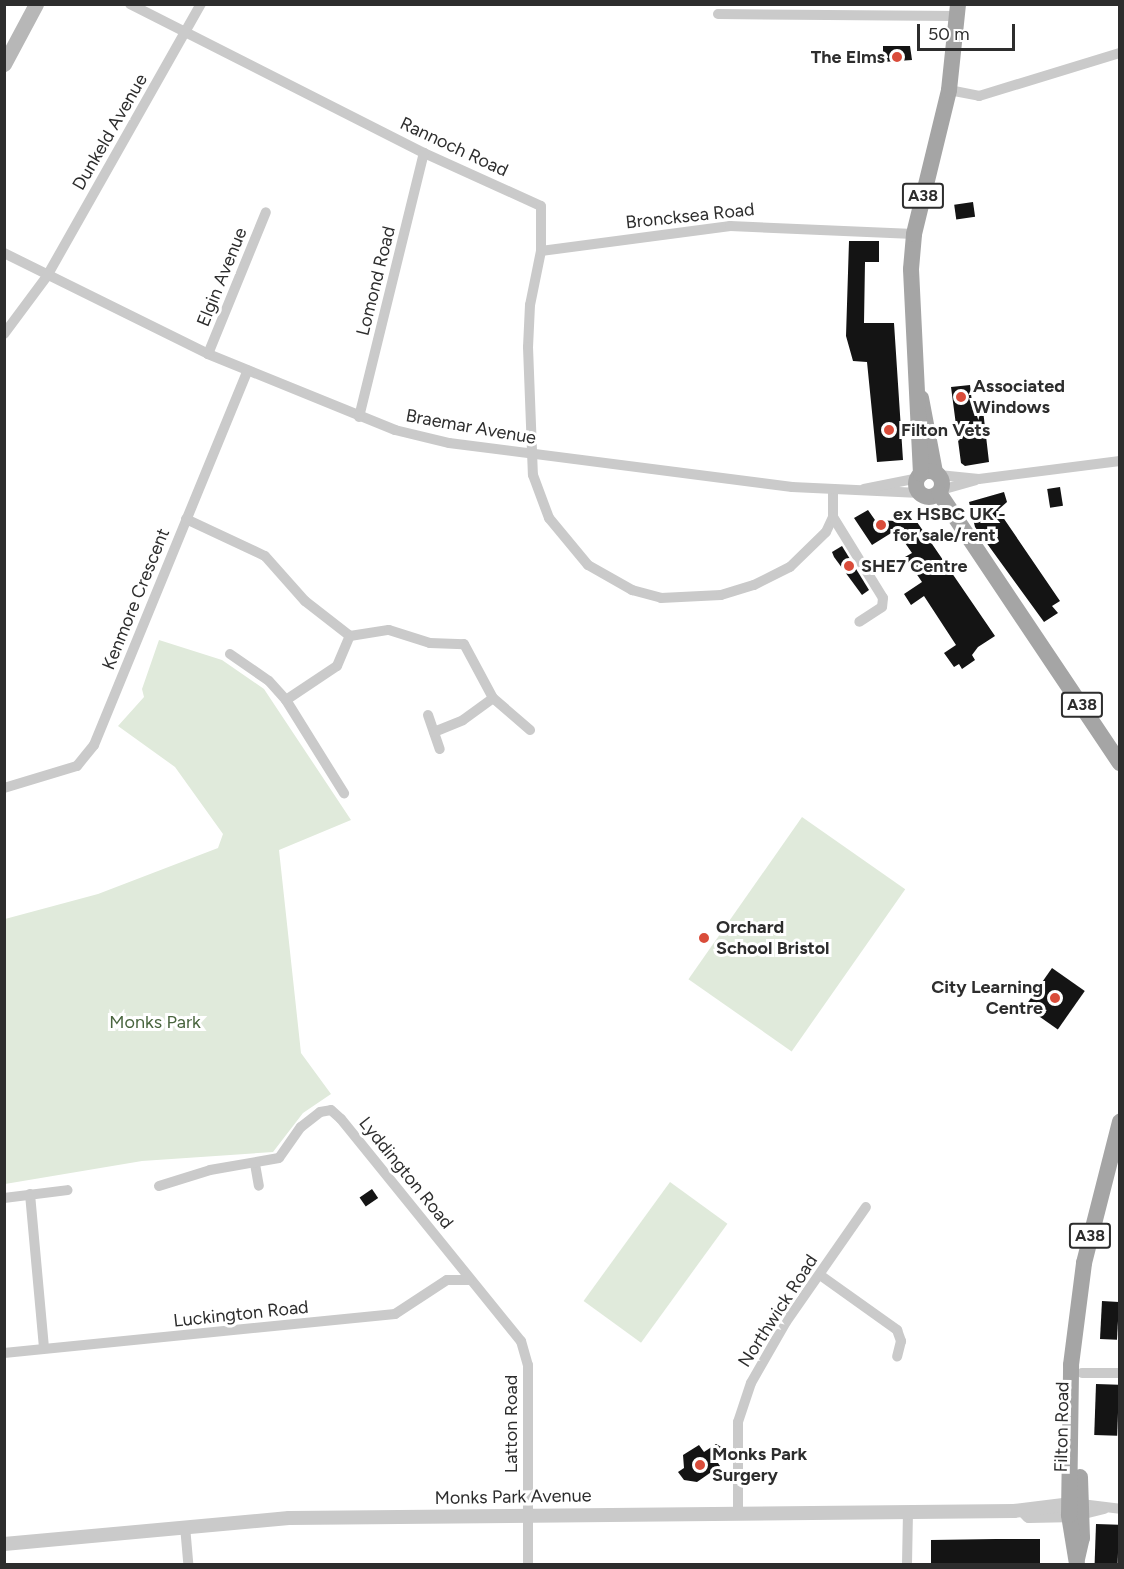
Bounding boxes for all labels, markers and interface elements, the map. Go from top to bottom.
scale bar [920,12,1018,50]
text: 50 m [928,23,970,45]
place label: The Elms [811,46,885,68]
marker: The Elms [890,50,904,64]
street label: Dunkeld Avenue [68,70,152,194]
street label: Rannoch Road [397,113,511,181]
road number: A38 [900,183,946,209]
street label: Broncksea Road [625,199,755,233]
street label: Elgin Avenue [192,224,252,330]
street label: Lomond Road [352,224,400,338]
place label: Associated Windows [973,376,1065,418]
marker: Associated Windows [954,390,968,404]
street label: Braemar Avenue [404,405,538,449]
place label: Filton Vets [901,419,990,441]
marker: Filton Vets [882,423,896,437]
place label: ex HSBC UK - for sale/rent [893,504,1006,546]
marker: ex HSBC UK - for sale/rent [874,518,888,532]
street label: Kenmore Crescent [98,525,174,673]
place label: SHE7 Centre [861,555,968,577]
marker: SHE7 Centre [842,559,856,573]
road number: A38 [1060,692,1104,718]
place label: Orchard School Bristol [716,917,830,960]
marker: Orchard School Bristol [697,931,711,945]
place label: City Learning Centre [931,977,1043,1020]
marker: City Learning Centre [1048,991,1062,1005]
park label: Monks Park [109,1011,201,1033]
street label: Lyddington Road [354,1113,458,1233]
road number: A38 [1068,1223,1112,1249]
street label: Northwick Road [734,1251,822,1371]
street label: Luckington Road [172,1296,310,1332]
street label: Latton Road [500,1375,522,1473]
street label: Filton Road [1050,1381,1074,1473]
place label: Monks Park Surgery [712,1444,807,1486]
marker: Monks Park Surgery [693,1458,707,1472]
street label: Monks Park Avenue [434,1485,592,1509]

